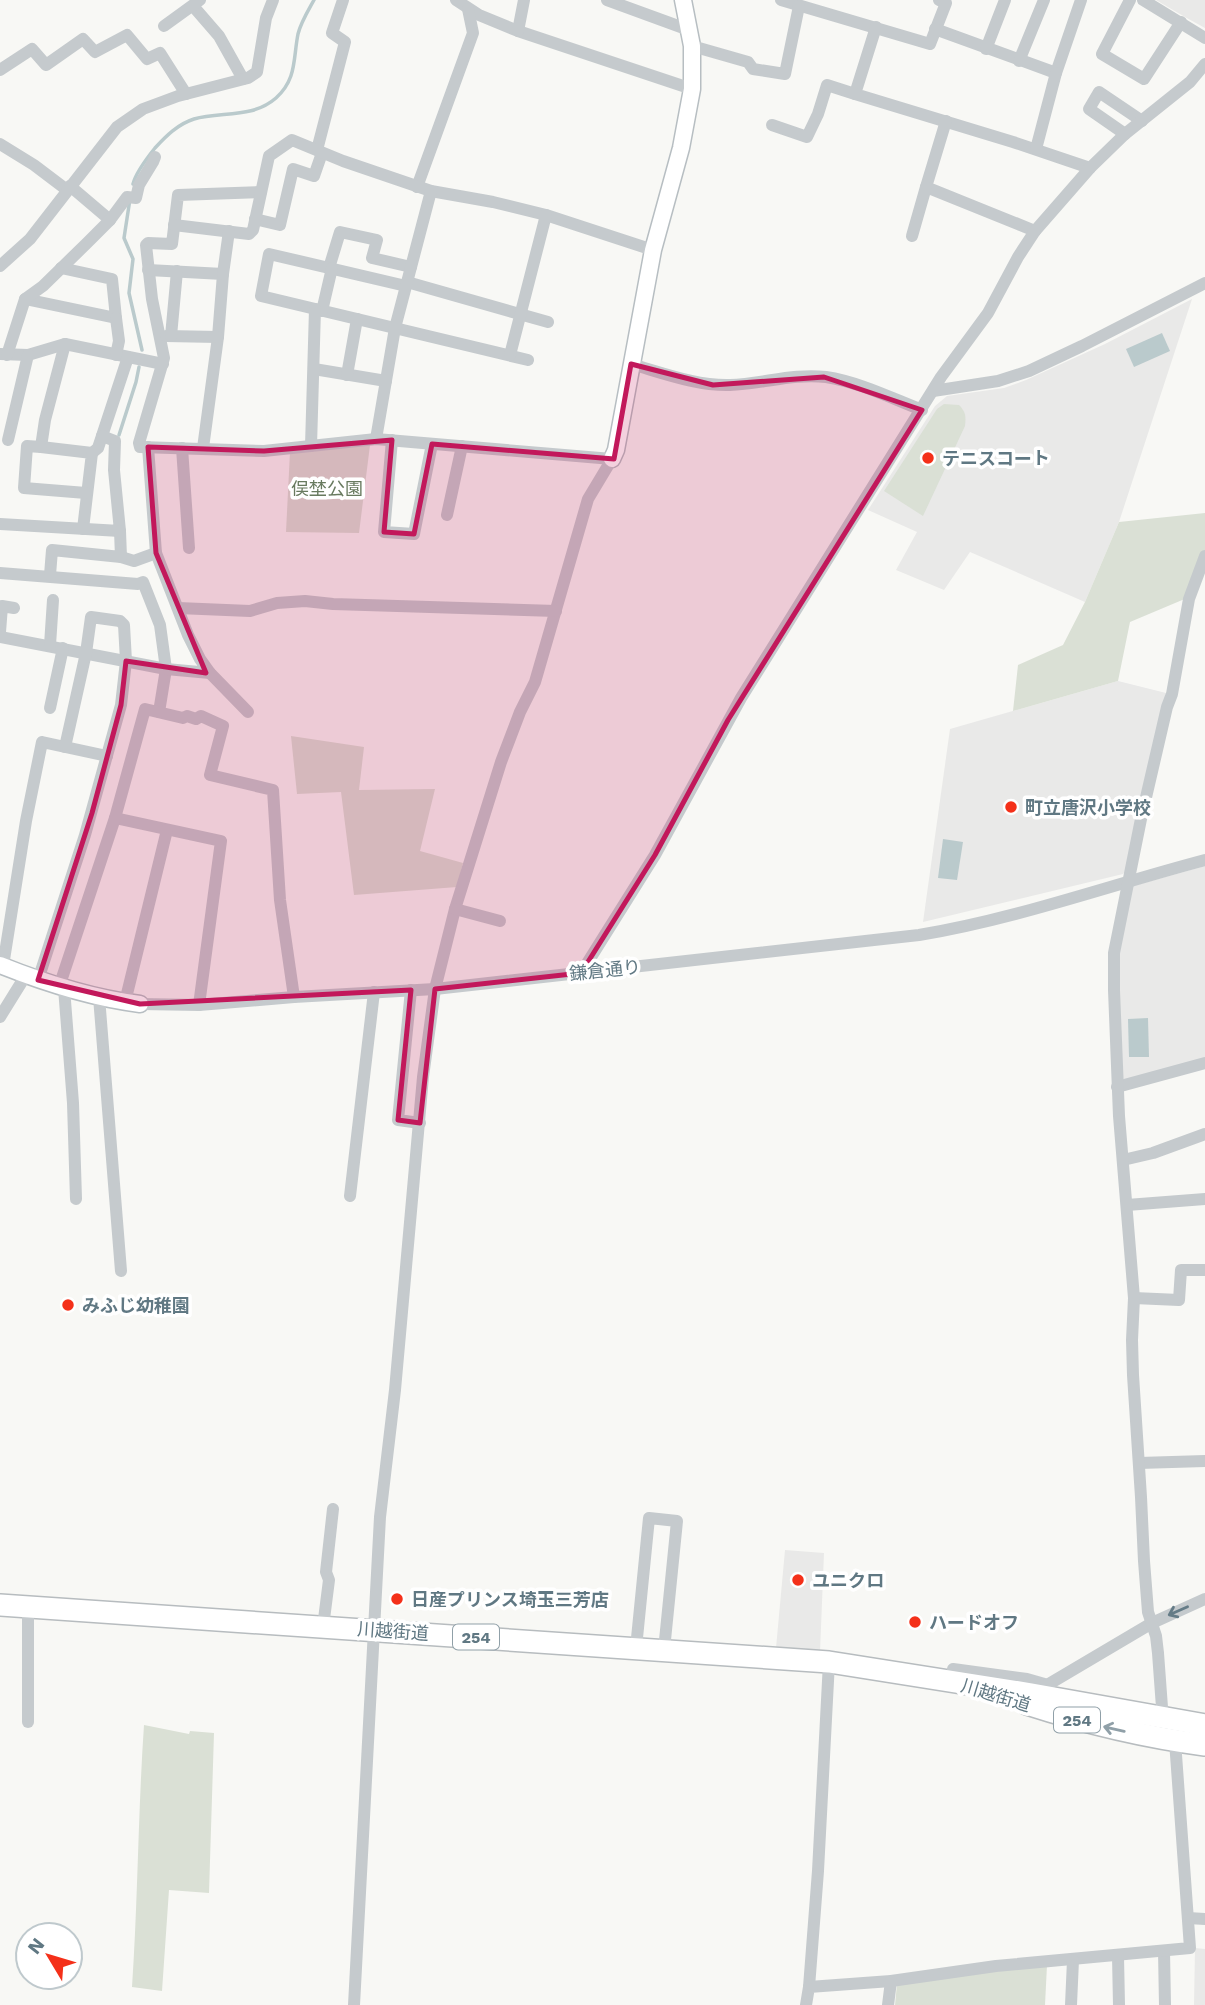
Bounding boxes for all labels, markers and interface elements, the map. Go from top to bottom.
place label: テニスコート [942,448,1050,469]
marker: テニスコート [920,450,936,466]
park label: 俣埜公園 [291,478,363,499]
place label: 町立唐沢小学校 [1025,797,1151,818]
marker: 町立唐沢小学校 [1003,799,1019,815]
street label: 鎌倉通り [568,956,642,984]
place label: みふじ幼稚園 [82,1295,190,1316]
marker: みふじ幼稚園 [60,1297,76,1313]
place label: ユニクロ [812,1570,884,1591]
marker: ユニクロ [790,1572,806,1588]
place label: 日産プリンス埼玉三芳店 [411,1589,609,1610]
marker: 日産プリンス埼玉三芳店 [389,1591,405,1607]
one-way arrow [1168,1605,1190,1618]
place label: ハードオフ [929,1612,1019,1633]
marker: ハードオフ [907,1614,923,1630]
street label: 川越街道 [356,1618,430,1644]
road number: 254 [453,1624,499,1650]
street label: 川越街道 [959,1674,1033,1716]
road number: 254 [1054,1708,1100,1732]
one-way arrow [1103,1722,1126,1736]
north arrow [14,1921,84,1991]
text: N [23,1933,49,1958]

